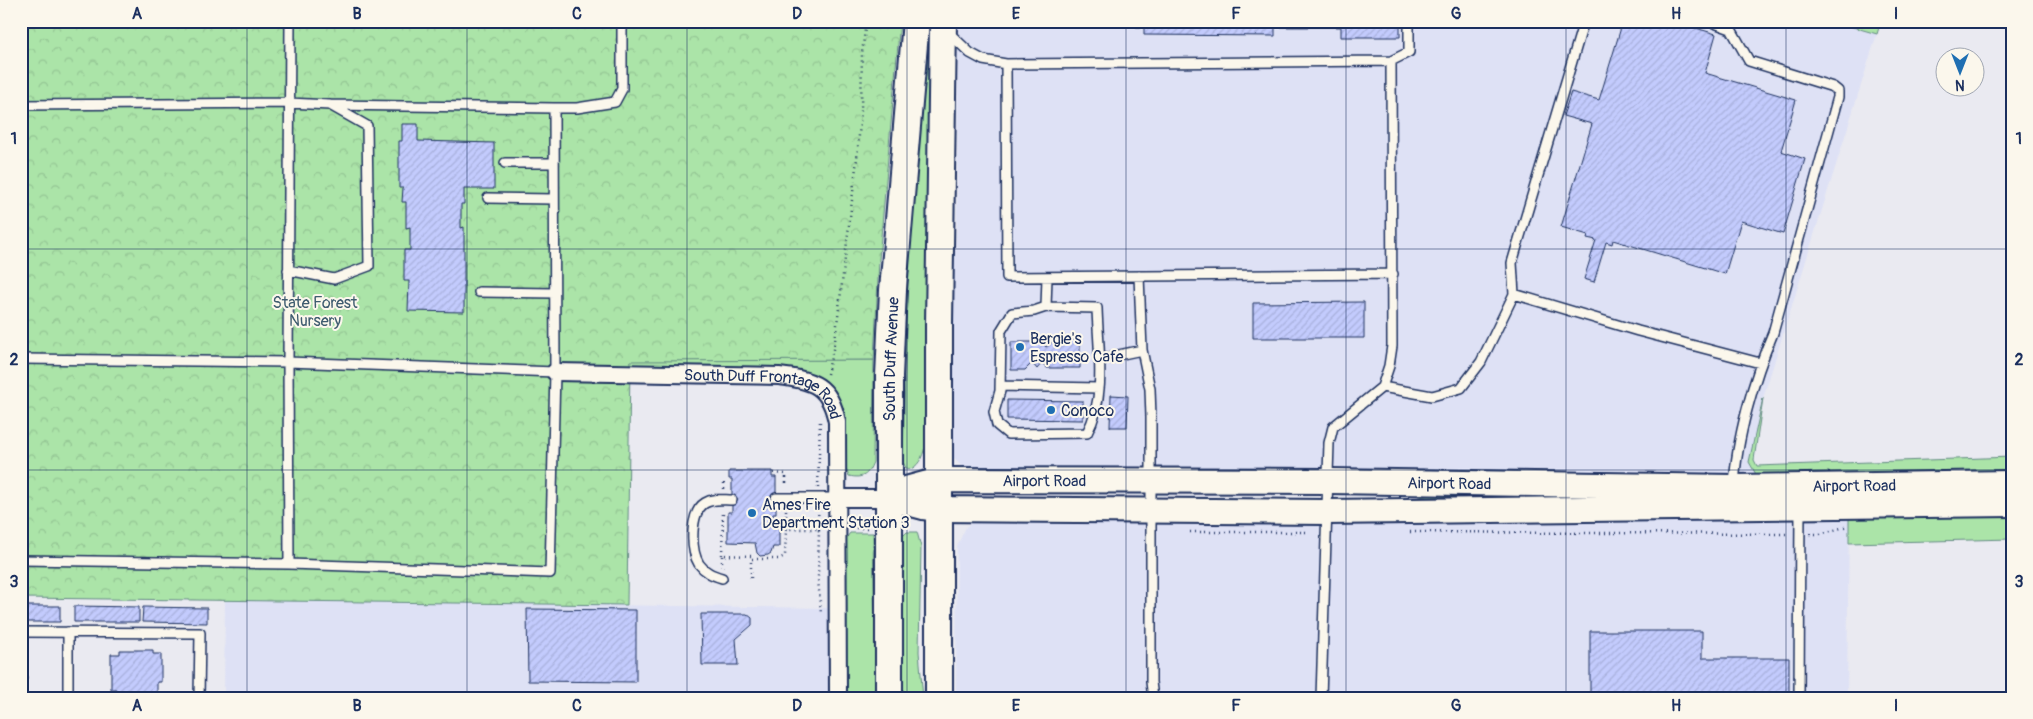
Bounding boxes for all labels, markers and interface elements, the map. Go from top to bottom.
text: A [132,4,143,24]
text: B [352,4,362,24]
text: C [572,4,582,24]
text: D [792,4,802,24]
text: E [1012,4,1021,24]
text: F [1231,4,1241,24]
text: G [1451,4,1462,24]
text: H [1671,4,1681,24]
text: I [1894,4,1898,24]
north arrow [1936,48,1986,98]
text: N [1955,76,1965,93]
text: 1 [11,129,17,149]
text: 1 [2016,129,2022,149]
park label: State Forest Nursery [273,293,358,331]
street label: South Duff Avenue [880,296,904,421]
place label: Bergie's Espresso Cafe [1030,329,1124,367]
marker: Bergie's Espresso Cafe [1014,341,1026,353]
text: 2 [10,350,19,370]
text: 2 [2015,350,2024,370]
street label: South Duff Frontage Road [684,365,845,421]
place label: Conoco [1061,401,1114,421]
marker: Conoco [1045,404,1057,416]
street label: Airport Road [1002,471,1086,491]
street label: Airport Road [1407,473,1491,494]
street label: Airport Road [1812,476,1896,497]
place label: Ames Fire Department Station 3 [762,495,910,533]
marker: Ames Fire Department Station 3 [746,507,758,519]
text: 3 [10,572,19,592]
text: 3 [2015,572,2024,592]
text: A [132,696,143,716]
text: B [352,696,362,716]
text: C [572,696,582,716]
text: D [792,696,802,716]
text: E [1012,696,1021,716]
text: F [1231,696,1241,716]
text: G [1451,696,1462,716]
text: H [1671,696,1681,716]
text: I [1894,696,1898,716]

